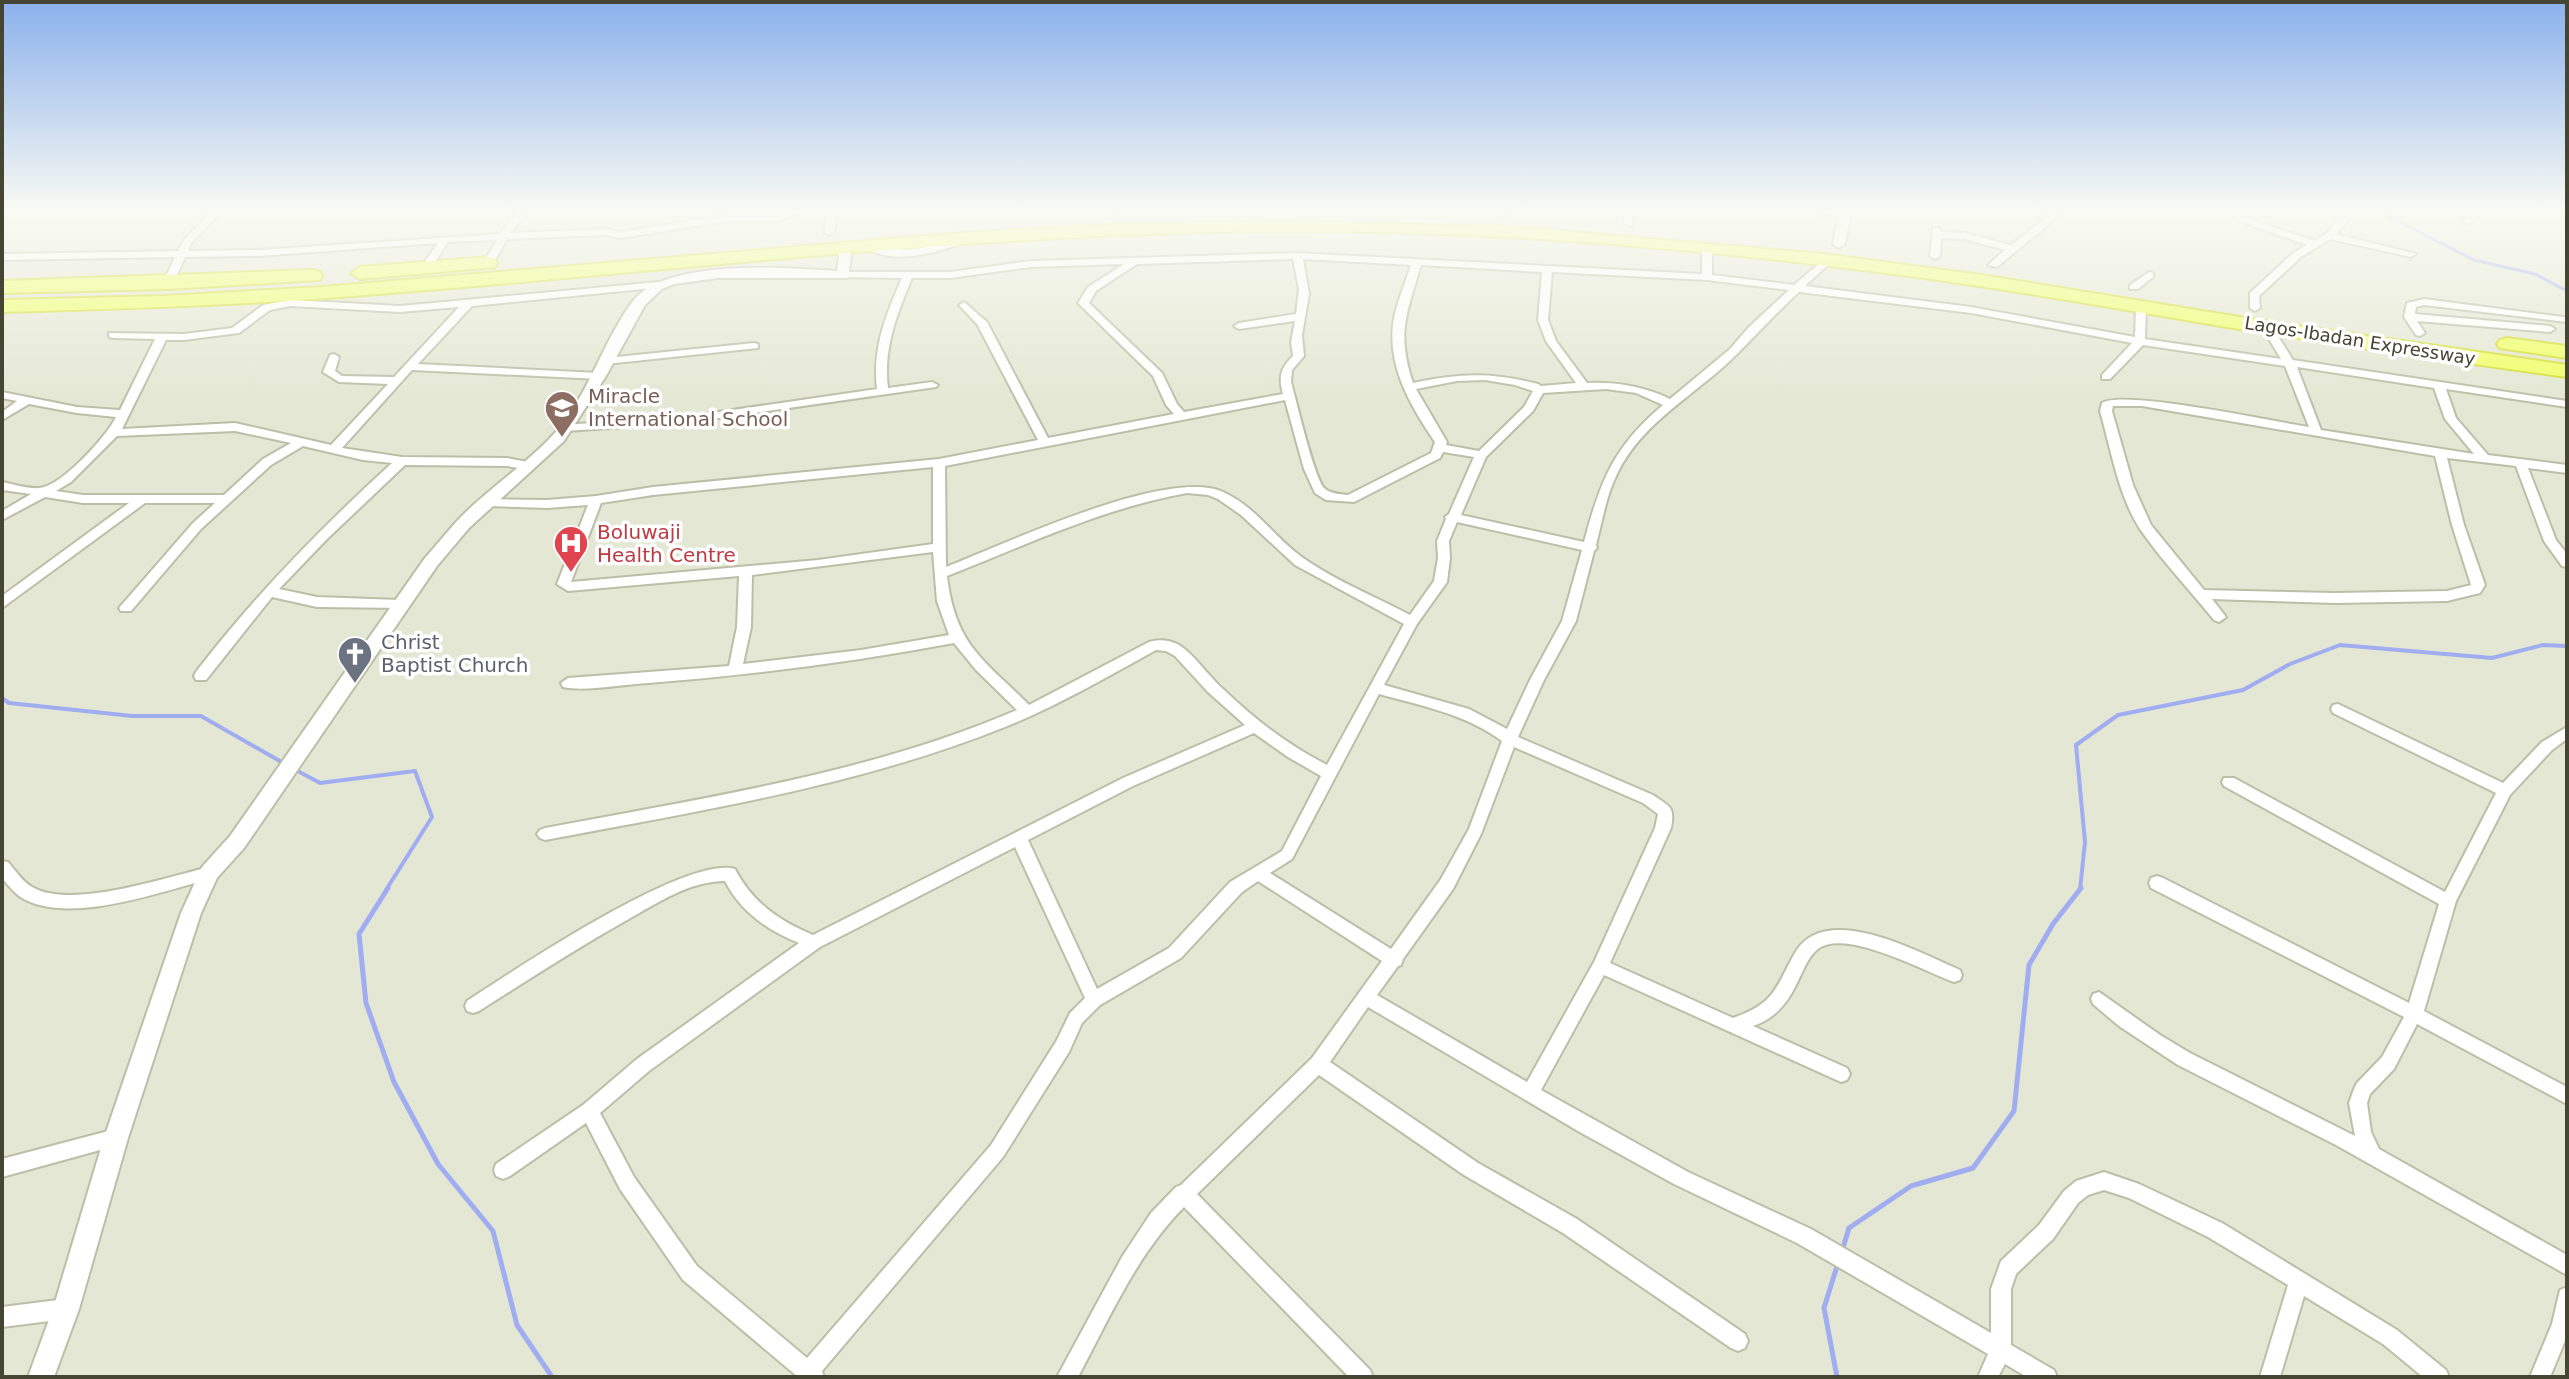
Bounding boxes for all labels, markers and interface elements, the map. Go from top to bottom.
street label: Lagos-Ibadan Expressway [2243,312,2477,369]
place label: Miracle International School [588,384,788,431]
school or university icon: Miracle International School [543,389,581,439]
place label: Boluwaji Health Centre [597,520,736,567]
hospital icon: Boluwaji Health Centre [552,524,590,574]
place label: Christ Baptist Church [381,630,528,677]
church icon: Christ Baptist Church [336,635,374,685]

